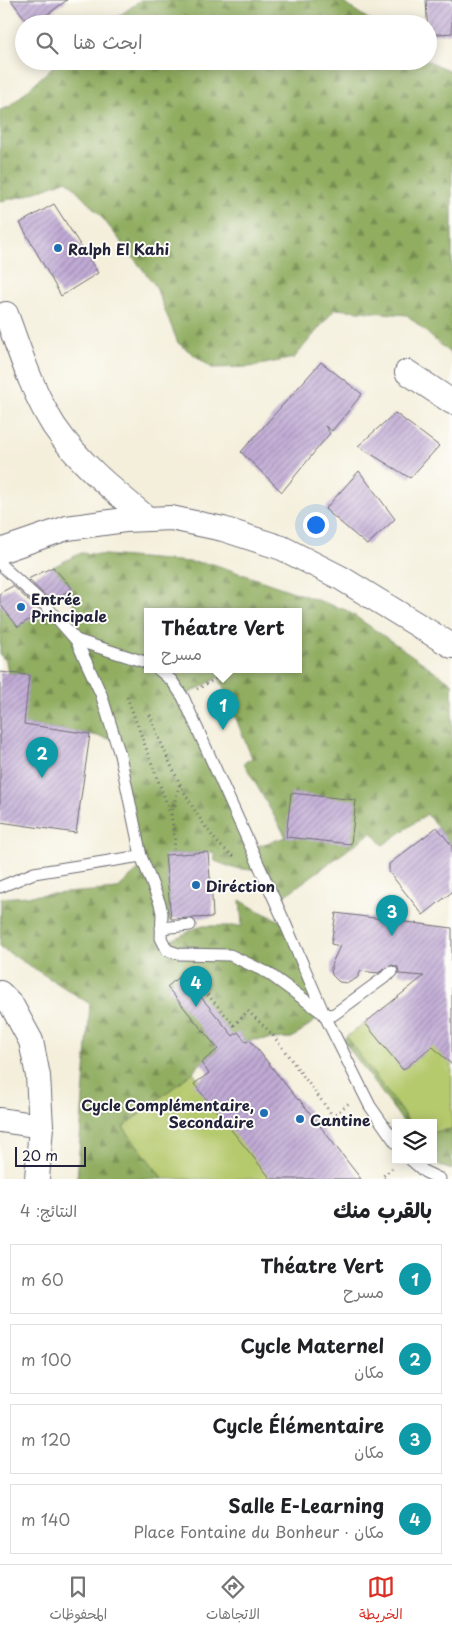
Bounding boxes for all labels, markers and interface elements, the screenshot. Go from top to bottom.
search box [15,15,437,70]
text: ابحث هنا [73,27,143,55]
icon: search [33,29,61,57]
place label: Ralph El Kahi [68,237,170,260]
marker: Ralph El Kahi [52,242,64,254]
your location [303,512,329,538]
place label: Entrée Principale [31,587,108,627]
marker: Entrée Principale [15,601,27,613]
popup [144,608,302,673]
text: Théatre Vert [161,613,285,641]
text: مسرح [161,641,202,665]
pin: 1 [207,689,239,730]
pin: 2 [26,737,58,778]
place label: Diréction [206,874,275,897]
marker: Diréction [190,879,202,891]
pin: 3 [376,895,408,936]
pin: 4 [180,966,212,1007]
place label: Cycle Complémentaire, Secondaire [81,1093,254,1133]
marker: Cycle Complémentaire, Secondaire [258,1107,270,1119]
place label: Cantine [310,1108,371,1131]
marker: Cantine [294,1113,306,1125]
map controls [392,1119,437,1164]
button: layers [392,1119,437,1164]
scale bar [15,1144,86,1167]
text: 20 m [22,1145,58,1166]
text: بالقرب منك [333,1193,432,1225]
text: النتائج: 4 [20,1198,77,1222]
text: Théatre Vert [261,1251,384,1279]
text: 60 m [21,1267,64,1291]
text: 1 [411,1267,419,1291]
text: مسرح [343,1279,384,1303]
text: Cycle Maternel [241,1331,384,1359]
text: 100 m [21,1347,71,1371]
text: 2 [409,1347,421,1371]
text: مكان [354,1359,384,1383]
text: Cycle Élémentaire [212,1411,384,1439]
text: 120 m [21,1427,71,1451]
text: 3 [410,1427,420,1451]
text: مكان [354,1439,384,1463]
text: Salle E-Learning [229,1491,384,1519]
text: 140 m [21,1507,70,1531]
text: 4 [410,1507,420,1531]
text: مكان · Place Fontaine du Bonheur [133,1519,384,1543]
tab: المحفوظات [49,1573,107,1627]
tab: الاتجاهات [206,1573,260,1627]
tab: الخريطة [359,1573,403,1627]

